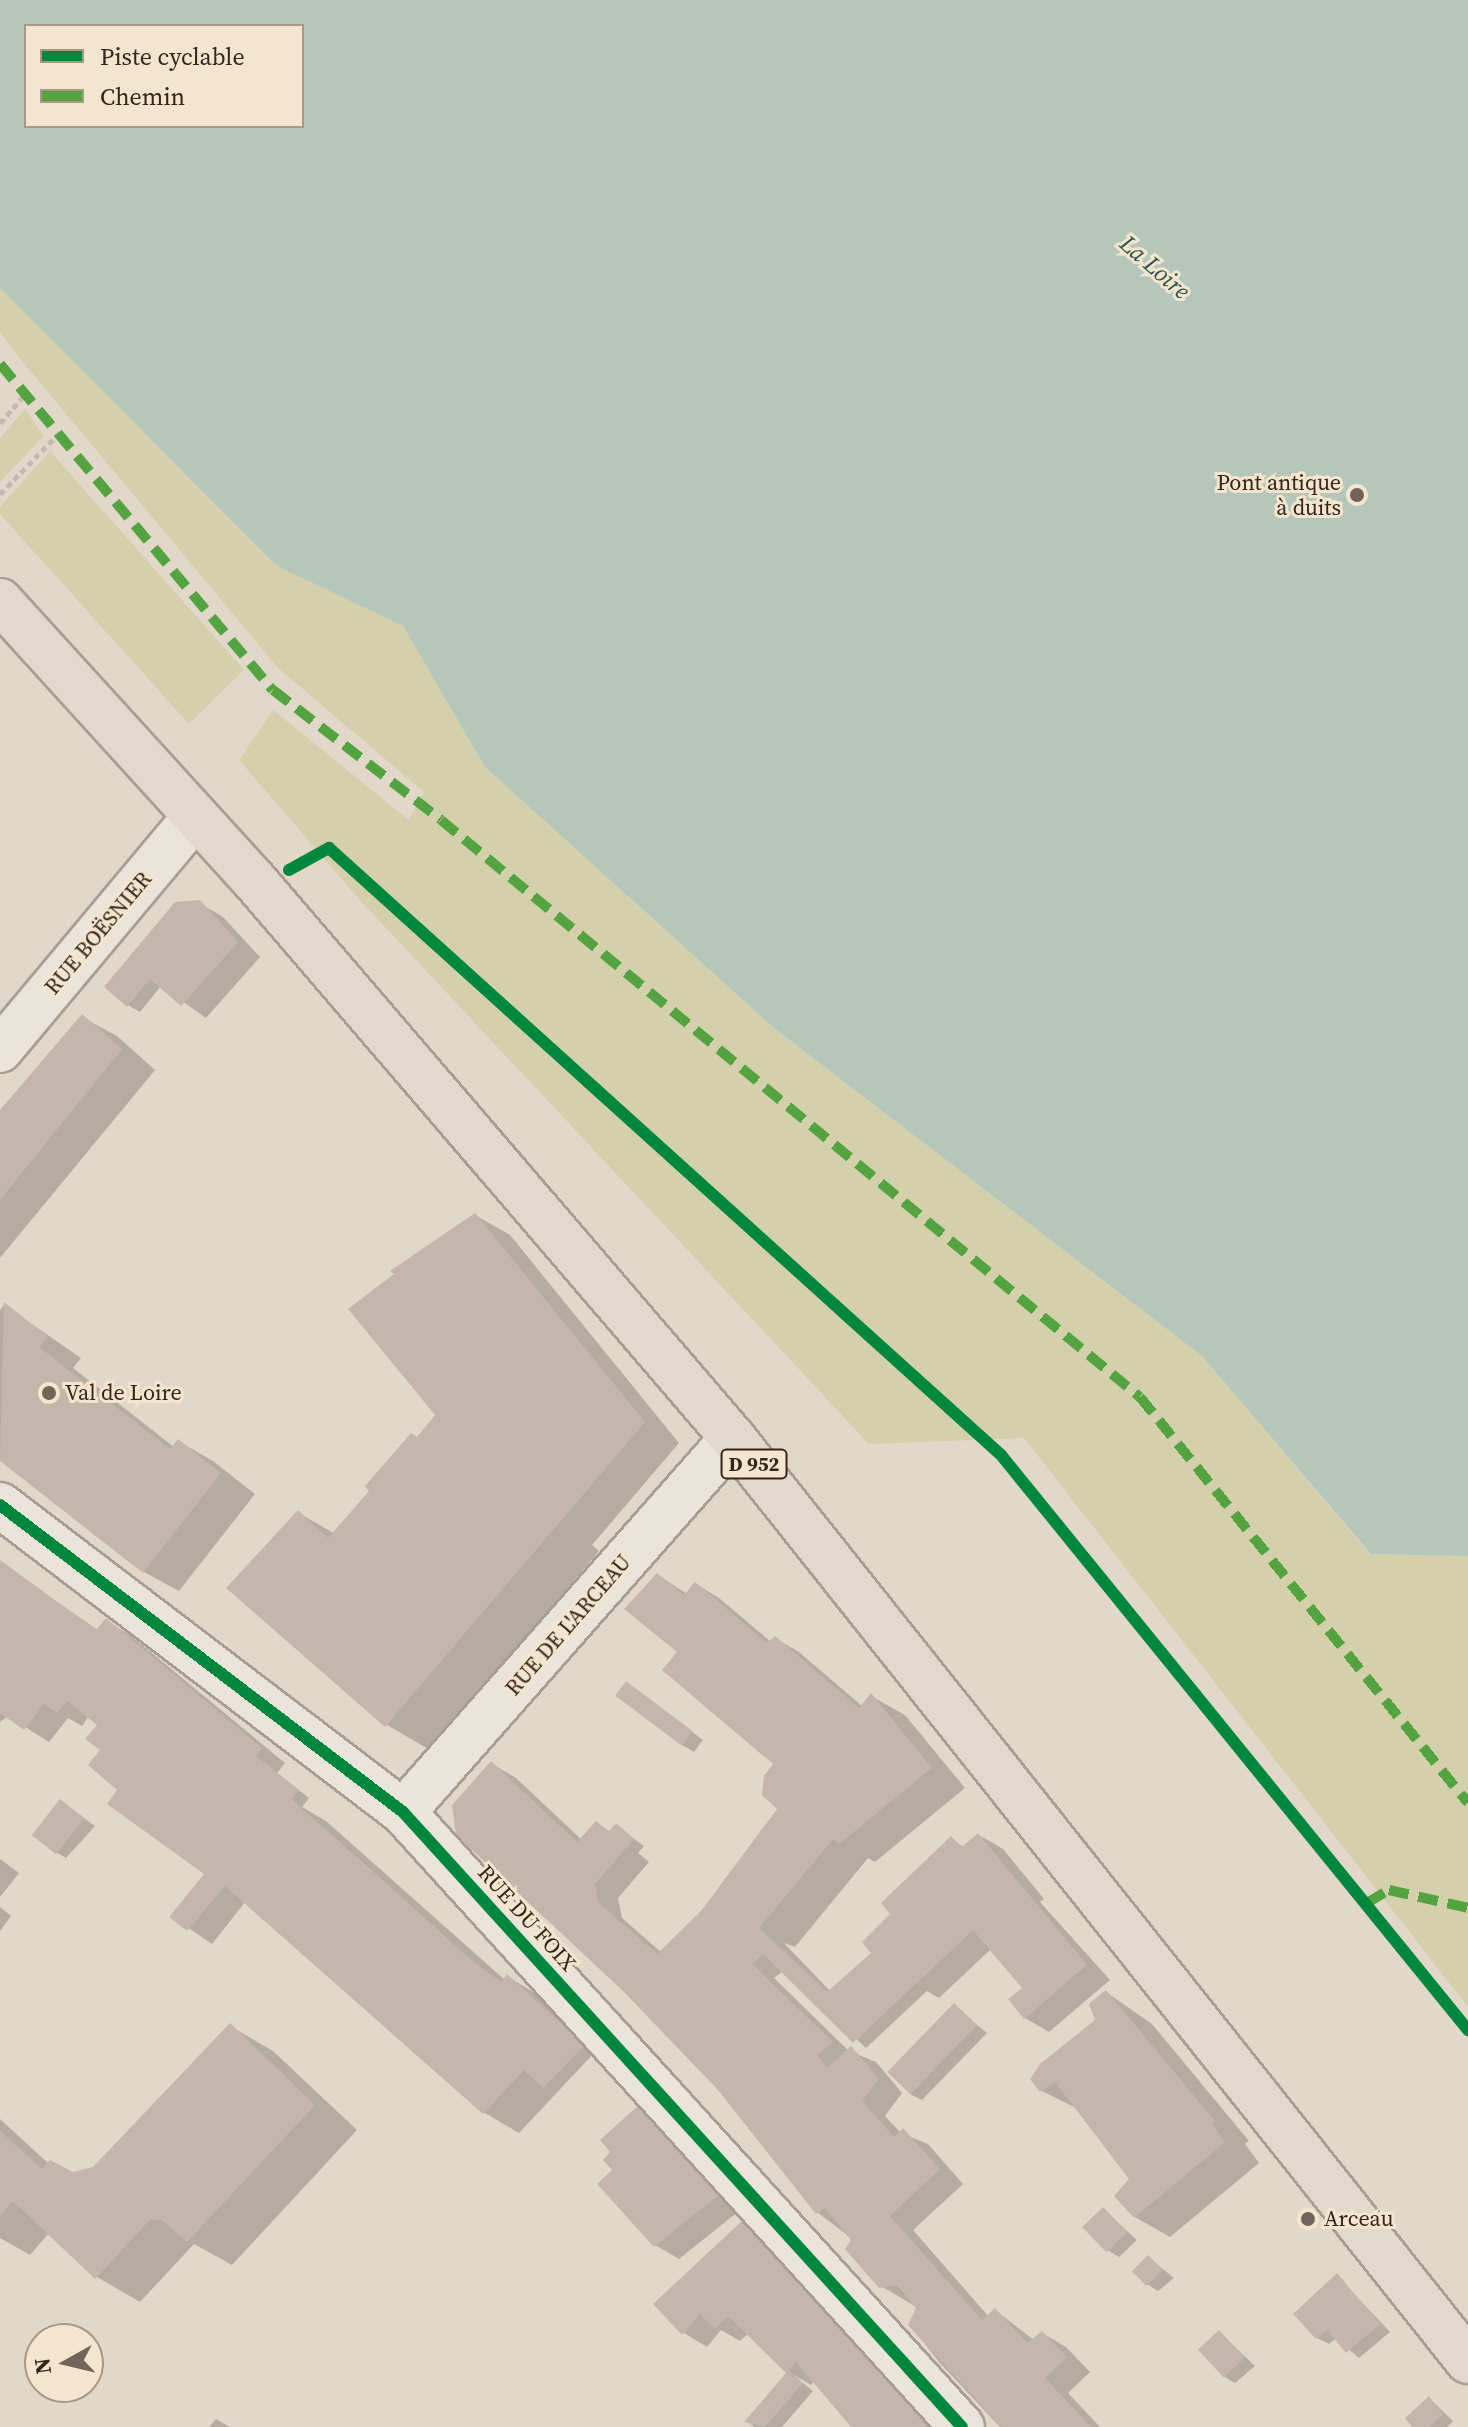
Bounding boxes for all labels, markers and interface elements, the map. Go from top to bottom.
legend [24,24,304,128]
text: Piste cyclable [100,40,245,73]
text: Chemin [100,80,185,113]
water label: La Loire [1114,229,1196,305]
place label: Pont antique à duits [1217,469,1341,520]
marker: Pont antique à duits [1348,486,1366,504]
street label: RUE BOËSNIER [39,866,157,1000]
place label: Val de Loire [65,1380,182,1406]
marker: Val de Loire [40,1384,58,1402]
road number: D 952 [720,1448,788,1480]
street label: RUE DE L'ARCEAU [500,1549,636,1701]
street label: RUE DU FOIX [472,1859,582,1977]
place label: Arceau [1324,2206,1393,2232]
marker: Arceau [1299,2210,1317,2228]
north arrow [24,2323,104,2403]
text: N [26,2356,58,2376]

